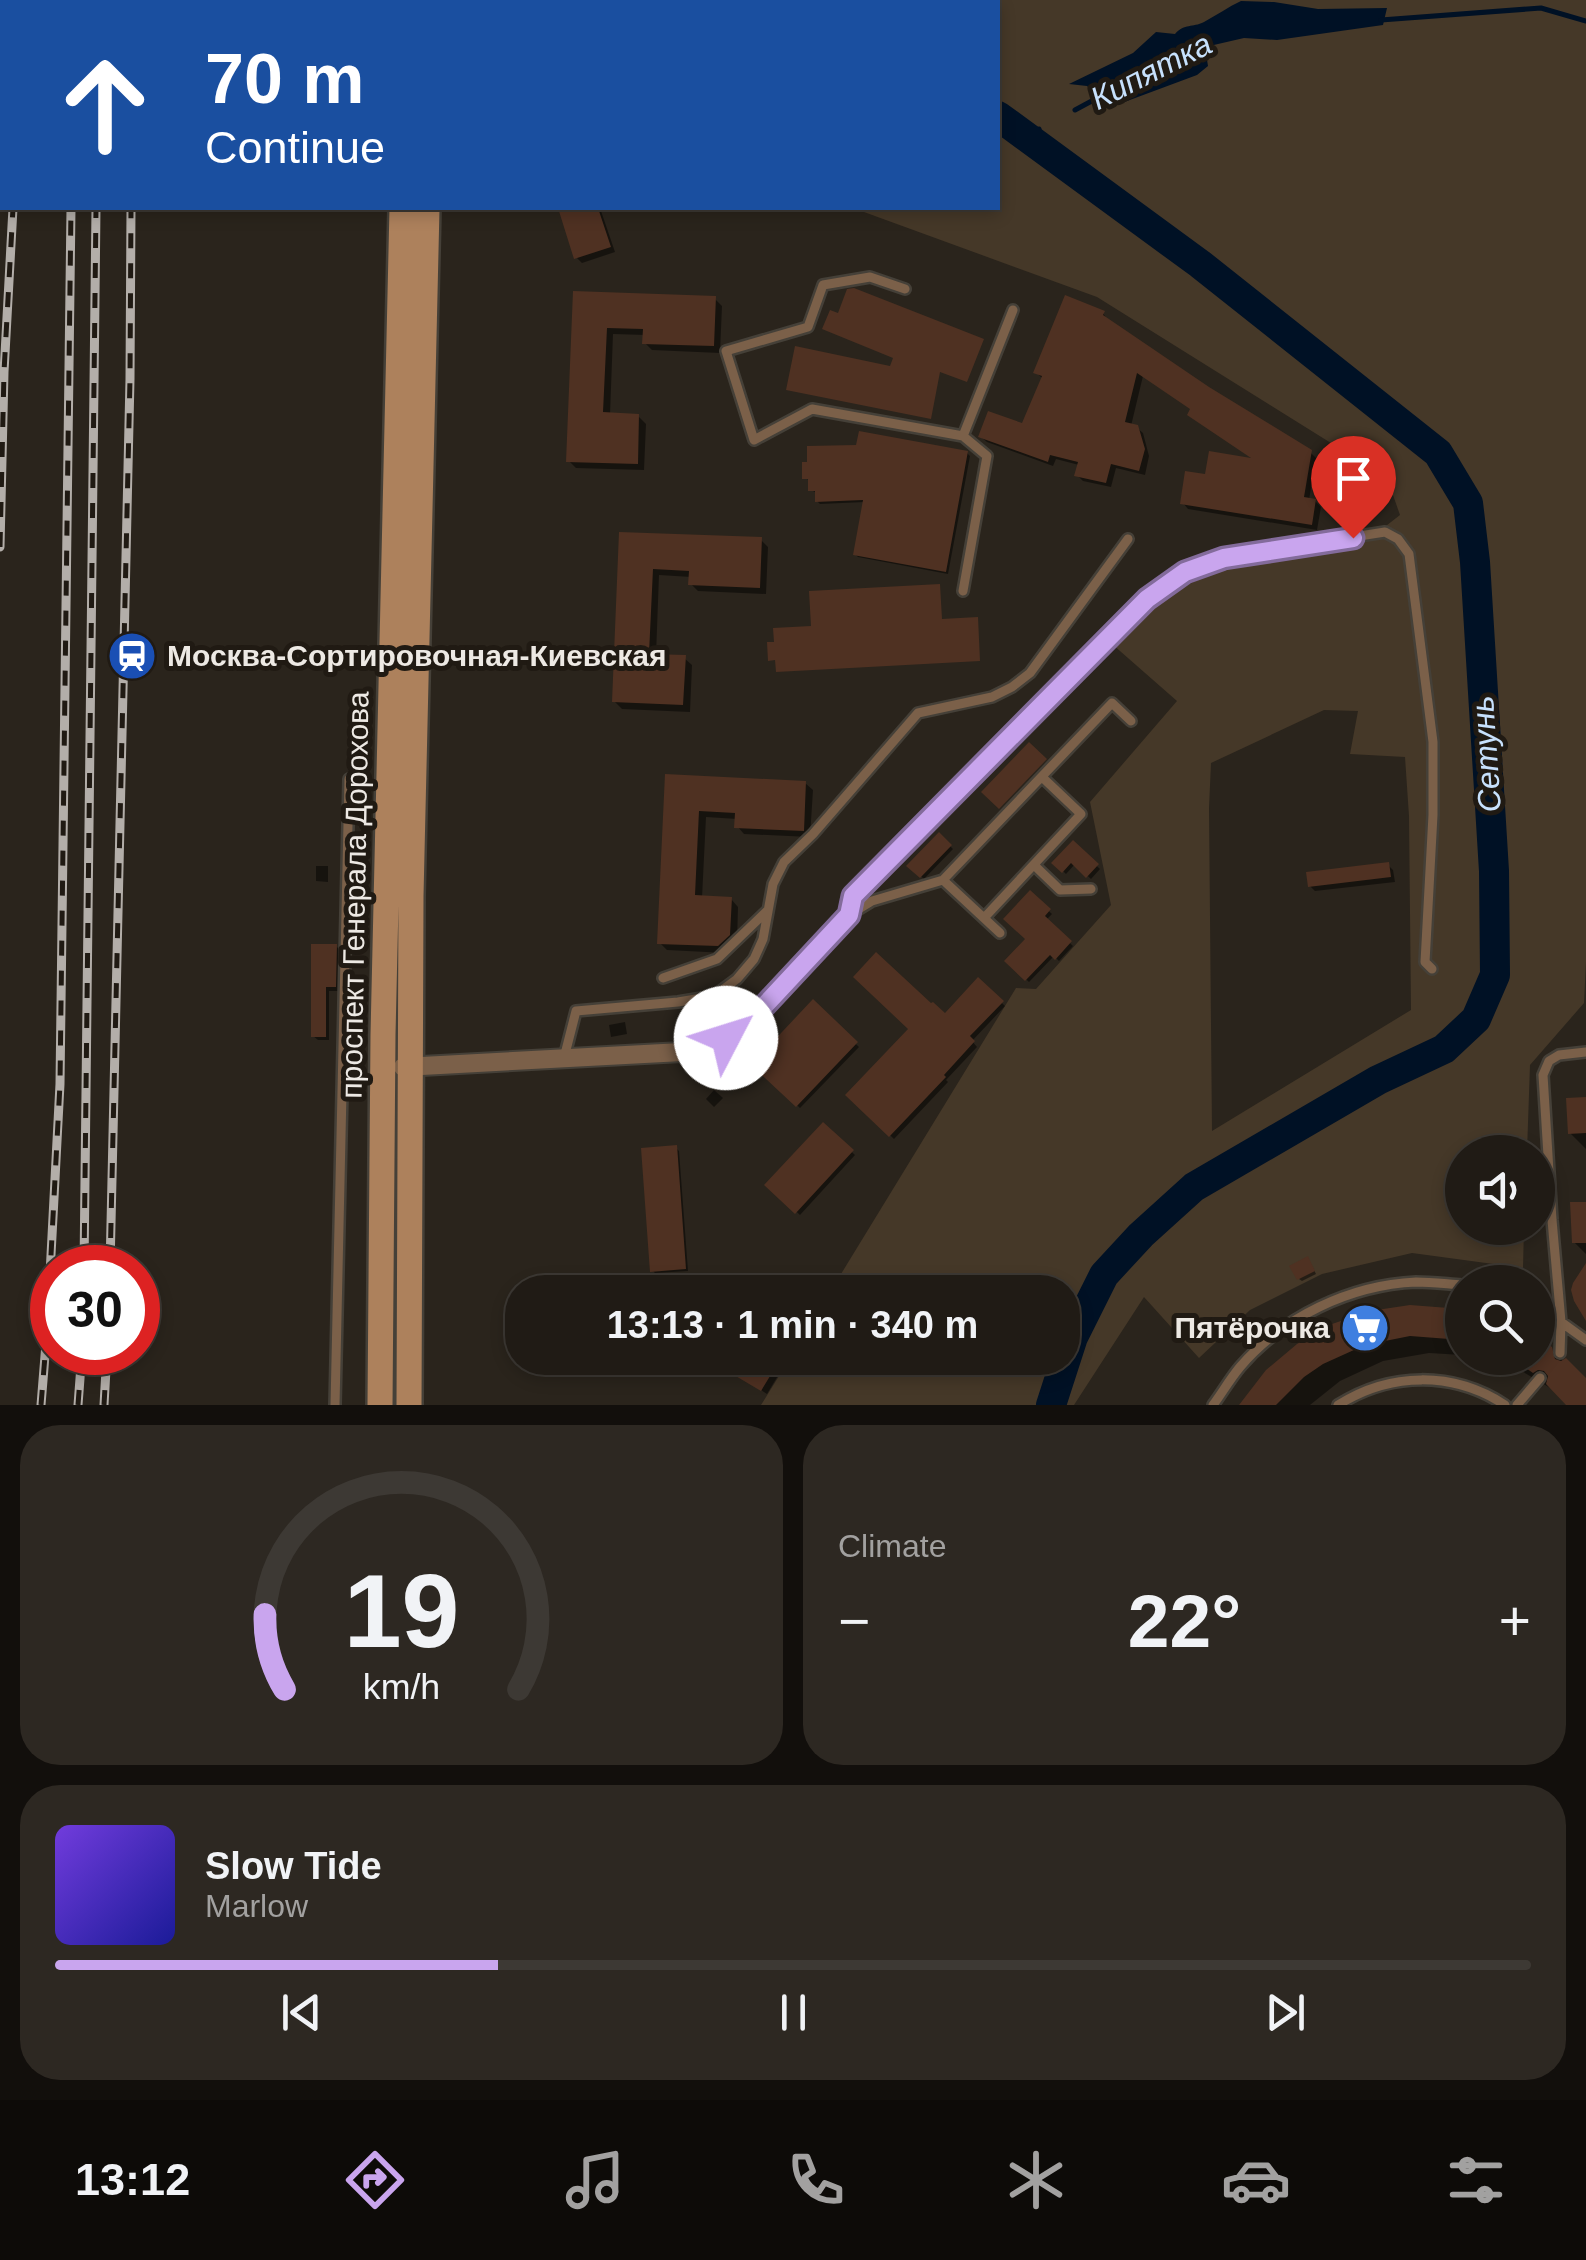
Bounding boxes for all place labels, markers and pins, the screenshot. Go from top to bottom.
pin [1311,436,1396,539]
station icon: Москва-Сортировочная-Киевская [106,630,158,682]
place label: Москва-Сортировочная-Киевская [167,639,666,672]
supermarket icon: Пятёрочка [1339,1302,1391,1354]
place label: Пятёрочка [1175,1311,1330,1344]

